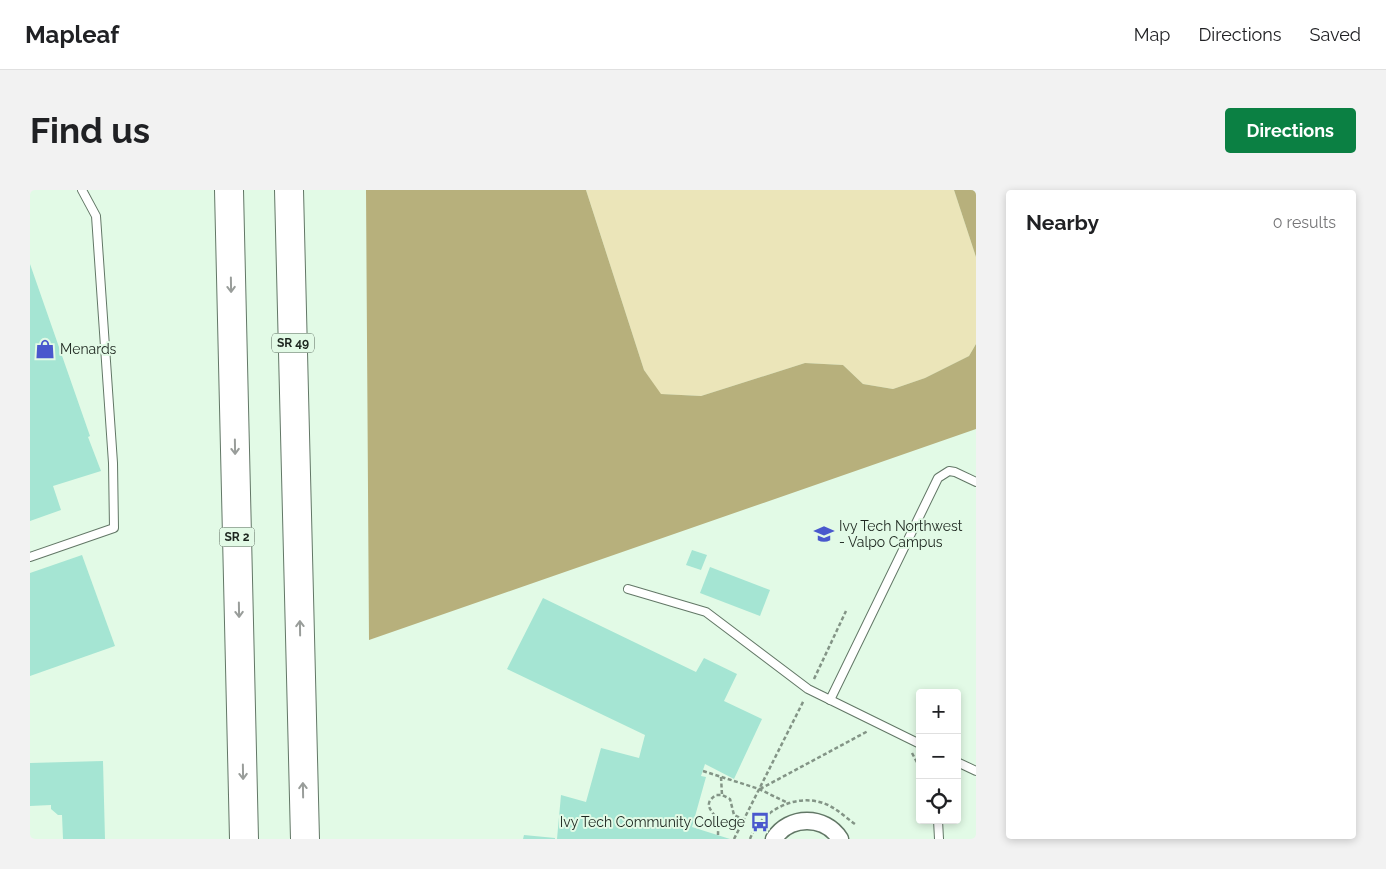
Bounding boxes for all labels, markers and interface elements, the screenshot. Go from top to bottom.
text: Mapleaf [25,20,119,49]
text: Map [1134,24,1170,45]
text: Directions [1198,24,1282,45]
text: Saved [1310,24,1361,45]
button: Directions [1225,108,1356,153]
text: Find us [30,110,150,151]
text: Nearby [1026,210,1099,235]
text: 0 results [1273,213,1336,232]
one-way arrow [226,276,236,292]
road number: SR 49 [272,334,314,352]
shop icon: Menards [34,338,56,360]
place label: Menards [60,341,117,357]
one-way arrow [230,438,240,455]
place label: Ivy Tech Northwest - Valpo Campus [839,518,963,550]
school or university icon: Ivy Tech Northwest - Valpo Campus [813,523,835,545]
road number: SR 2 [220,528,254,547]
one-way arrow [234,601,244,617]
one-way arrow [295,620,304,636]
map controls [916,689,961,824]
button: + [916,689,961,734]
button: − [916,734,961,779]
one-way arrow [238,764,248,780]
button: locate [916,779,961,824]
one-way arrow [299,783,308,799]
bus stop icon: Ivy Tech Community College [749,811,771,833]
place label: Ivy Tech Community College [560,814,745,830]

